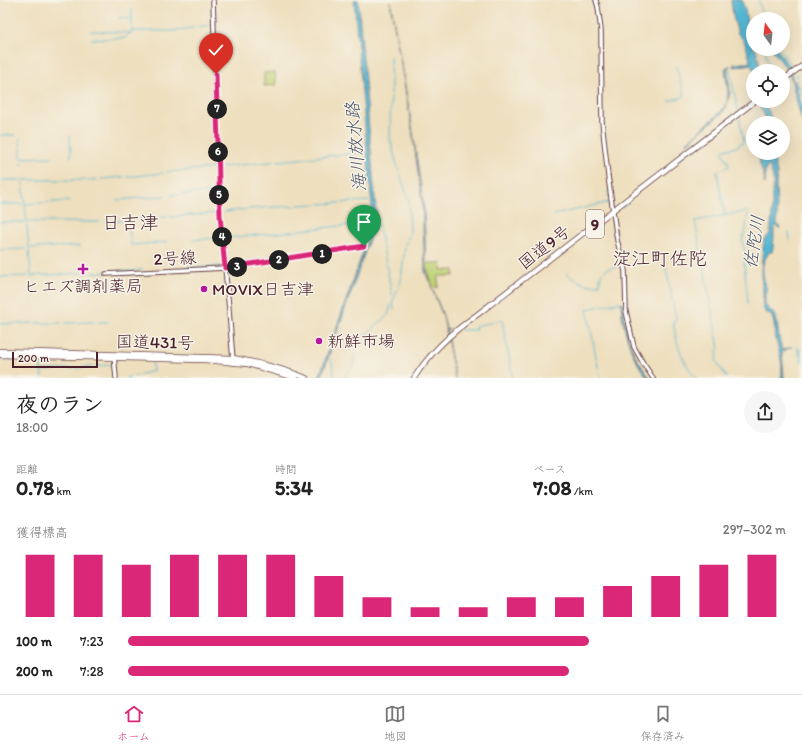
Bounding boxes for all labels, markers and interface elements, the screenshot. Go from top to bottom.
north arrow [746,12,790,56]
map controls [746,12,790,160]
pin [199,33,233,74]
icon: check [205,39,227,61]
button: locate [746,64,790,108]
pin: 7 [207,99,227,119]
water label: 海川放水路 [341,100,371,193]
text: 7 [214,102,220,115]
button: layers [746,116,790,160]
pin: 6 [208,142,228,162]
text: 6 [215,145,221,158]
pin: 5 [209,185,229,205]
text: 5 [216,188,222,201]
pin [347,205,381,246]
road number: 9 [586,210,604,238]
district label: 日吉津 [101,211,159,234]
icon: arrive [353,211,375,233]
water label: 佐陀川 [739,214,769,270]
street label: 国道9号 [514,221,574,273]
pin: 4 [212,227,232,247]
text: 4 [219,230,225,243]
pin: 1 [312,244,332,264]
street label: 2号線 [153,247,197,269]
text: 1 [319,247,325,260]
district label: 淀江町佐陀 [612,247,708,270]
pin: 2 [269,250,289,270]
text: 2 [276,253,282,266]
pin: 3 [227,257,247,277]
text: 3 [234,260,240,273]
marker: ヒエズ調剤薬局 [78,264,88,274]
place label: ヒエズ調剤薬局 [24,276,143,296]
place label: MOVIX日吉津 [212,279,314,299]
marker: MOVIX日吉津 [199,284,209,294]
street label: 国道431号 [116,331,194,353]
place label: 新鮮市場 [327,331,395,351]
marker: 新鮮市場 [314,336,324,346]
scale bar [12,350,98,369]
text: 200 m [18,352,49,365]
text: 夜のラン [16,391,104,418]
button: share [744,391,786,433]
text: 18:00 [16,420,48,435]
text: 距離 [16,463,38,476]
text: 時間 [275,463,297,476]
text: ペース [533,463,566,476]
text: 0.78 [16,476,54,500]
text: 5:34 [275,476,313,500]
text: 7:08 [533,476,571,500]
text: km [54,485,71,498]
text: /km [571,485,593,498]
text: 297–302 m [723,522,786,537]
text: 獲得標高 [16,525,68,540]
text: 100 m [16,634,52,649]
text: 7:23 [80,634,104,649]
text: 200 m [16,664,53,679]
text: 7:28 [80,664,104,679]
tab: ホーム [117,703,150,743]
tab: 地図 [384,703,406,743]
tab: 保存済み [641,703,685,743]

